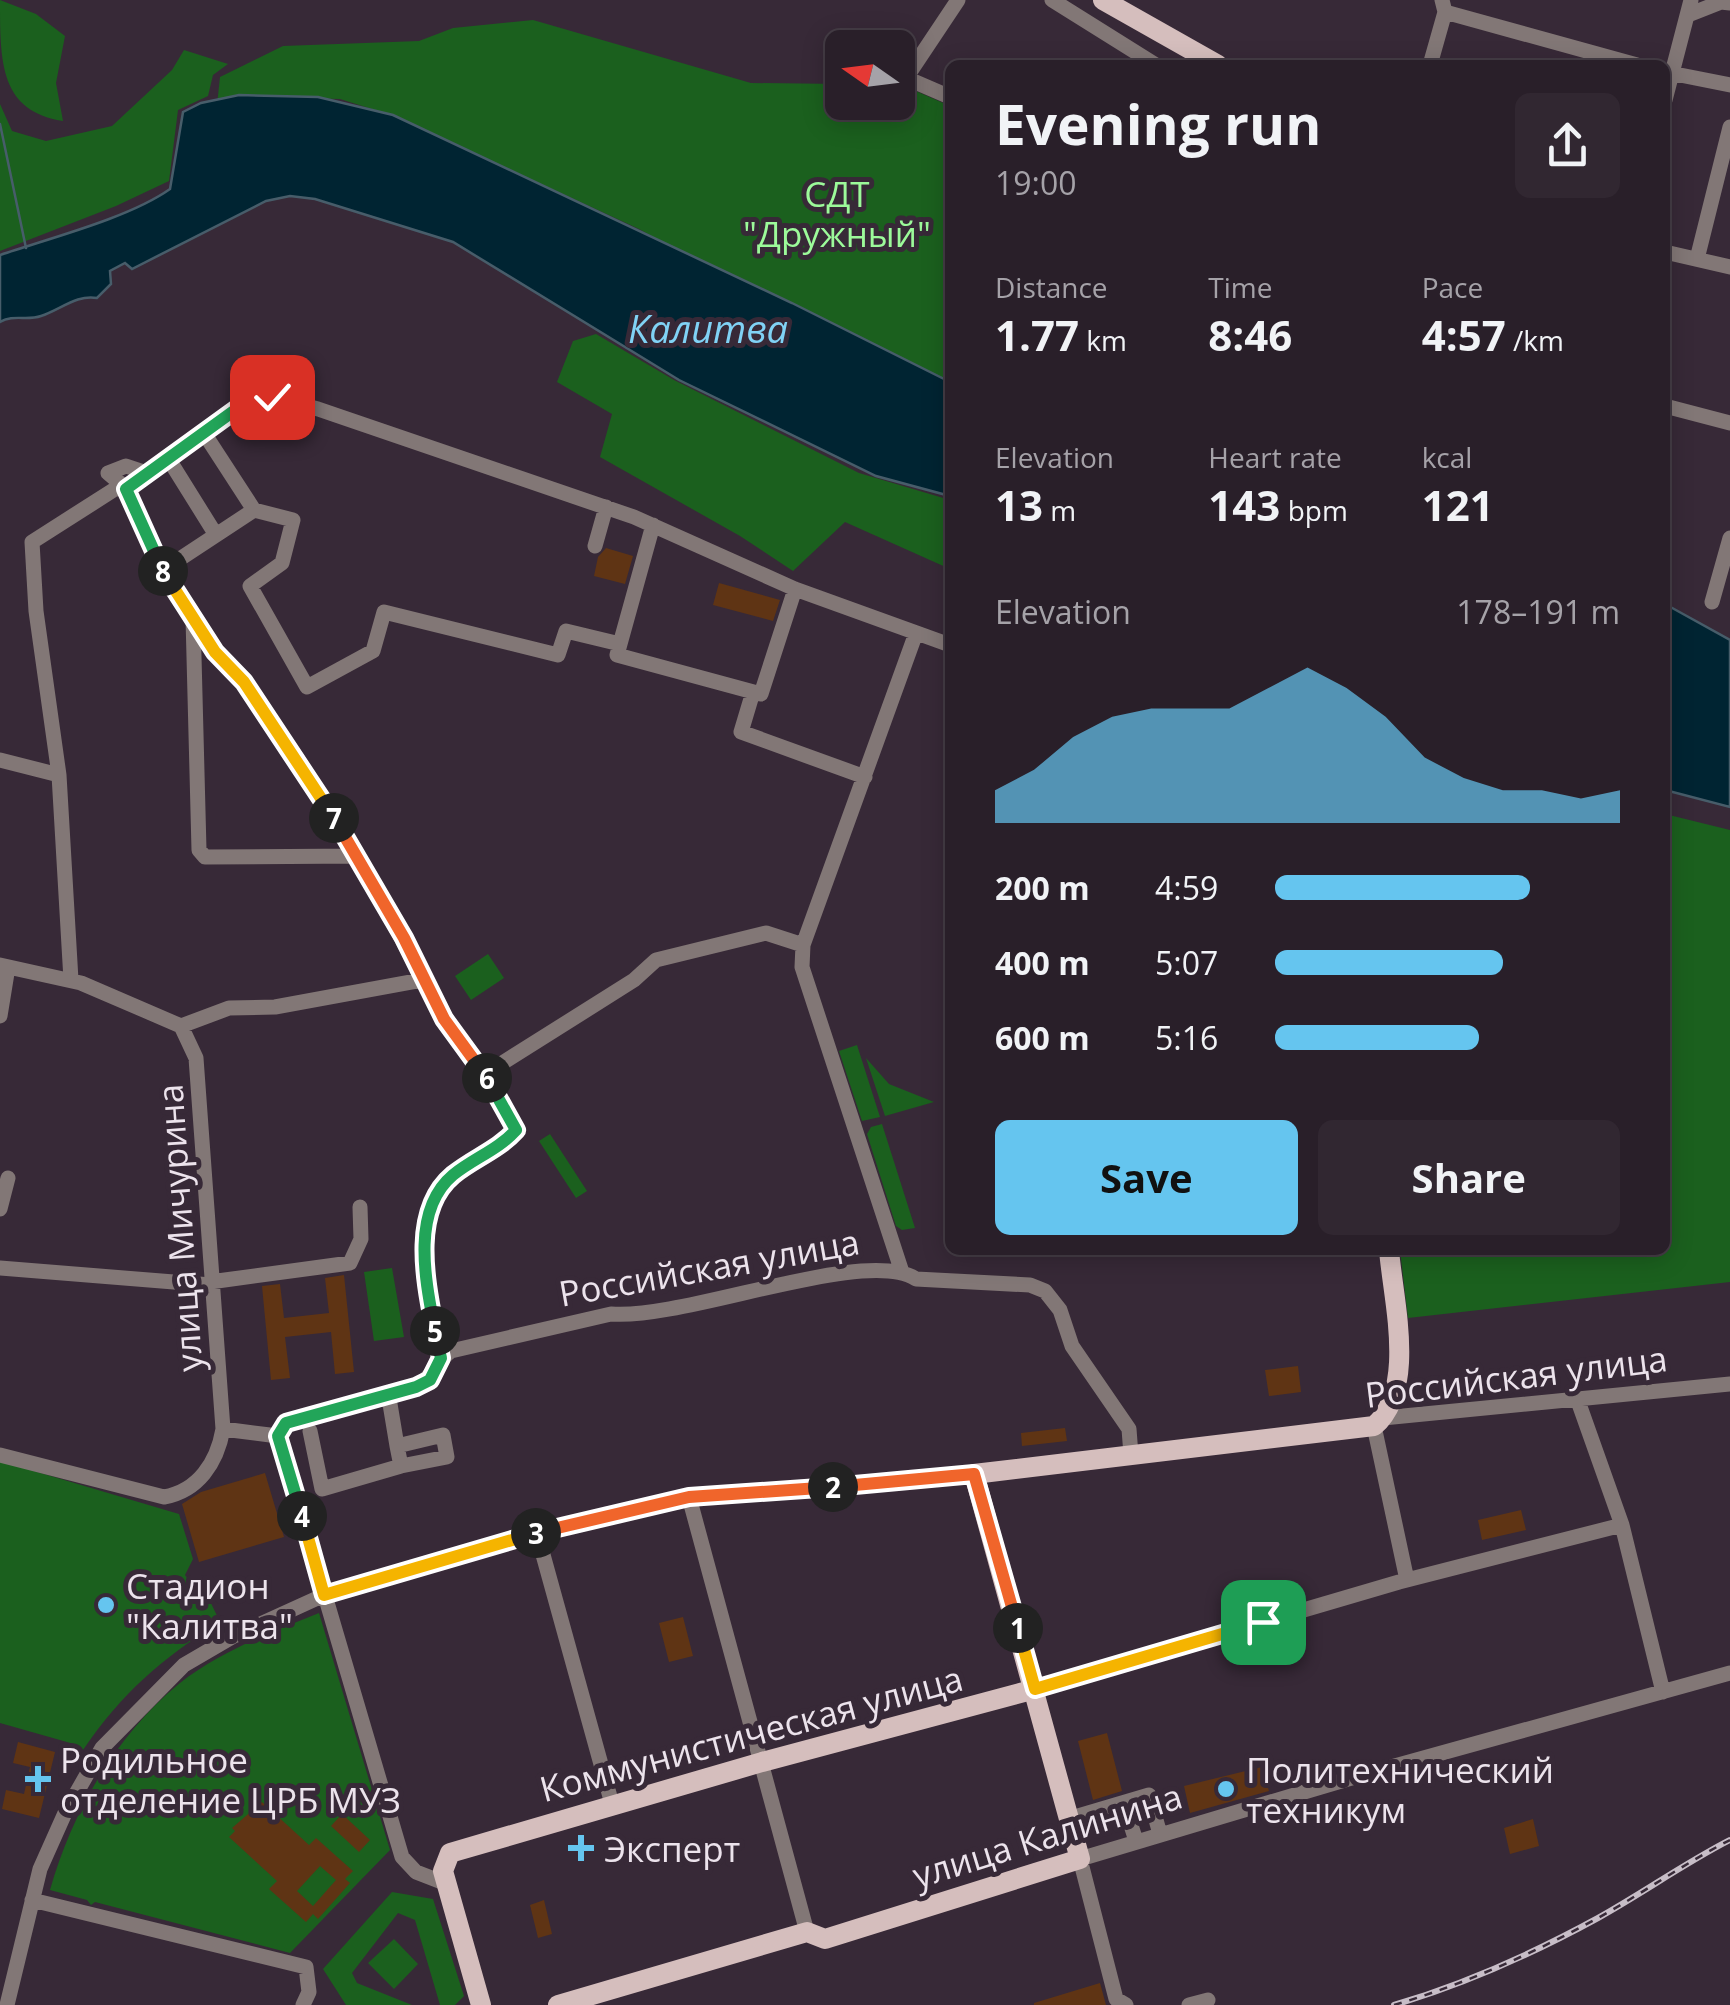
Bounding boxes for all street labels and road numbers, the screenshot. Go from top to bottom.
street label: улица Мичурина [146,1083,212,1373]
street label: Российская улица [555,1217,863,1317]
street label: Российская улица [1362,1334,1670,1418]
street label: Коммунистическая улица [534,1654,968,1812]
street label: улица Калинина [907,1772,1187,1898]

